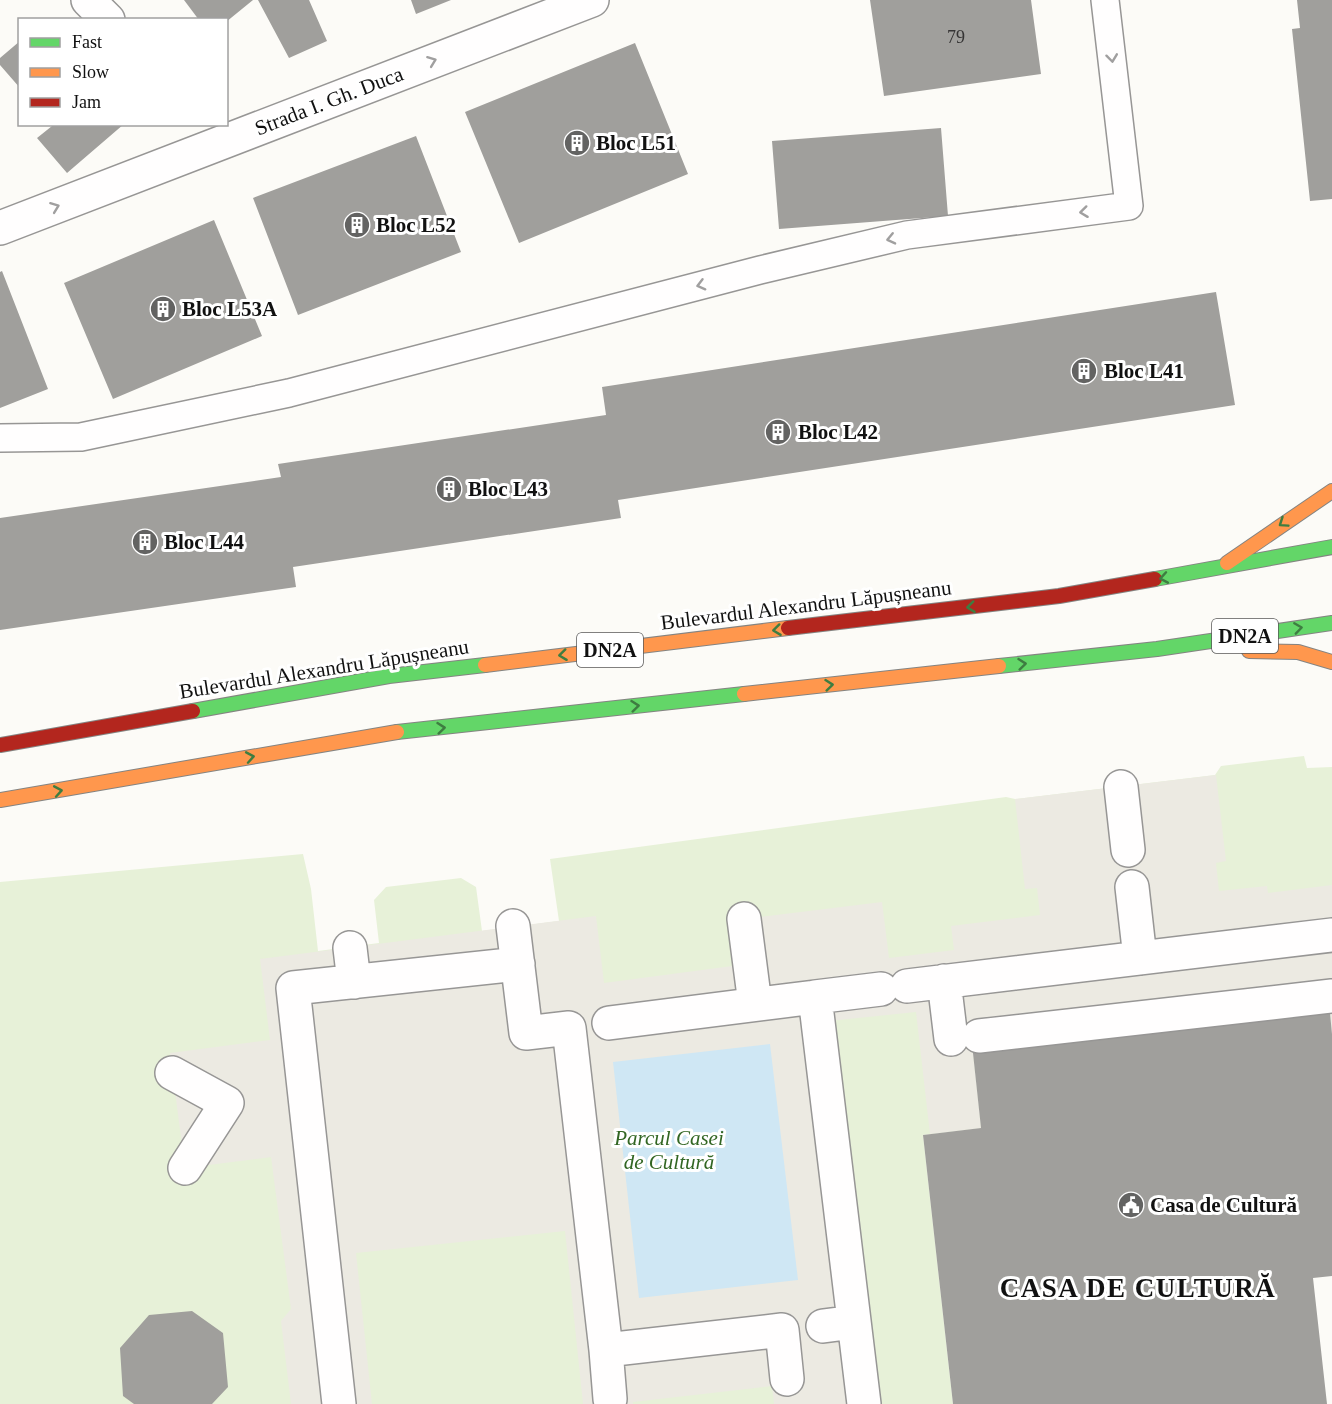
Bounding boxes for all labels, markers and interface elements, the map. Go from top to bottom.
legend [18,18,228,126]
house number: 79 [947,27,965,47]
text: Fast [72,32,102,52]
one-way arrow [1105,54,1118,63]
one-way arrow [427,56,437,69]
street label: Strada I. Gh. Duca [251,61,407,140]
text: Slow [72,62,109,82]
text: Jam [72,92,101,112]
building icon: Bloc L51 [562,128,592,158]
place label: Bloc L51 [596,131,676,155]
one-way arrow [48,202,59,214]
one-way arrow [1079,206,1089,218]
building icon: Bloc L52 [342,210,372,240]
place label: Bloc L52 [376,213,456,237]
one-way arrow [886,232,896,245]
one-way arrow [697,278,707,291]
building icon: Bloc L53A [148,294,178,324]
place label: Bloc L53A [182,297,278,321]
building icon: Bloc L41 [1069,356,1099,386]
place label: Bloc L41 [1104,359,1184,383]
building icon: Bloc L42 [763,417,793,447]
place label: Bloc L42 [798,420,878,444]
building icon: Bloc L43 [434,474,464,504]
place label: Bloc L43 [468,477,548,501]
one-way arrow [1279,516,1290,527]
building icon: Bloc L44 [130,527,160,557]
place label: Bloc L44 [164,530,244,554]
one-way arrow [1159,571,1169,584]
street label: Bulevardul Alexandru Lăpușneanu [659,575,953,635]
one-way arrow [967,600,976,613]
road number: DN2A [1212,619,1278,653]
one-way arrow [773,623,782,636]
one-way arrow [1293,623,1303,635]
road number: DN2A [577,633,643,667]
street label: Bulevardul Alexandru Lăpușneanu [178,634,471,704]
one-way arrow [558,649,568,661]
one-way arrow [1018,658,1027,670]
one-way arrow [824,679,833,692]
one-way arrow [630,700,639,713]
one-way arrow [436,722,446,734]
one-way arrow [244,751,254,764]
one-way arrow [53,785,62,797]
park label: Parcul Casei de Cultură [613,1126,724,1174]
public building icon: Casa de Cultură [1116,1190,1146,1220]
place label: Casa de Cultură [1150,1193,1298,1217]
district label: CASA DE CULTURĂ [1000,1273,1276,1303]

